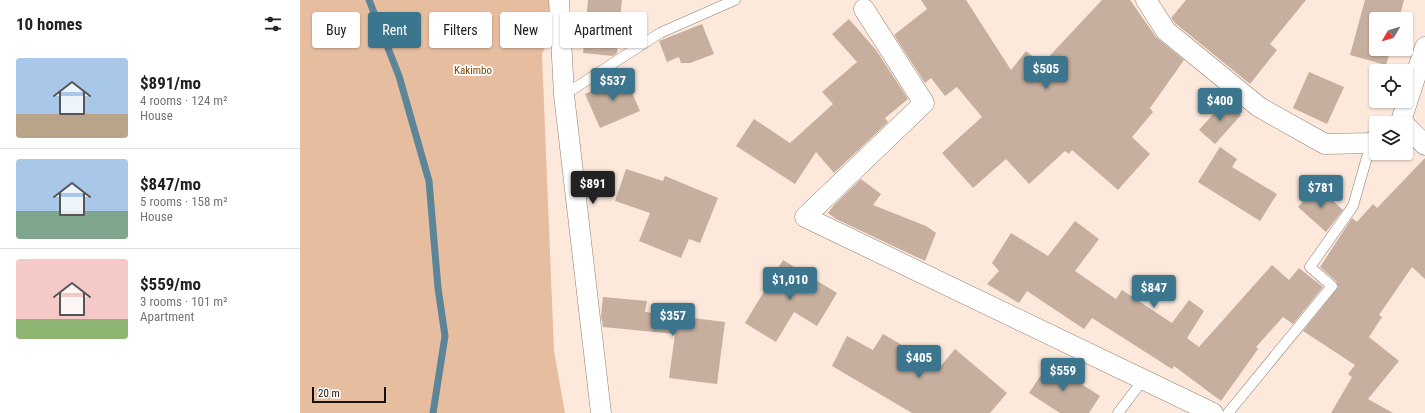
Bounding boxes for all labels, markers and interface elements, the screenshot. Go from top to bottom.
chip: Buy [312,12,360,48]
chip: Rent [368,12,421,48]
chip: Filters [429,12,492,48]
chip: New [500,12,552,48]
chip: Apartment [560,12,647,48]
north arrow [1369,12,1413,56]
map controls [1369,12,1413,160]
icon: filters [262,13,284,35]
text: 10 homes [16,14,82,34]
pin: $505 [1022,56,1070,90]
text: $505 [1033,61,1059,76]
park label: Kakimbo [454,64,492,77]
button: locate [1369,64,1413,108]
pin: $537 [589,68,637,102]
text: $891/mo [140,73,201,93]
text: $537 [600,73,626,88]
icon: home [48,74,96,122]
pin: $400 [1196,88,1244,122]
text: 4 rooms · 124 m² [140,93,227,108]
text: $400 [1207,93,1233,108]
text: House [140,108,173,123]
button: layers [1369,116,1413,160]
pin: $891 [569,171,617,205]
text: $847/mo [140,174,201,194]
icon: home [48,175,96,223]
pin: $781 [1297,175,1345,209]
text: $891 [580,176,606,191]
text: $781 [1308,180,1334,195]
text: 5 rooms · 158 m² [140,194,227,209]
text: House [140,209,173,224]
pin: $1,010 [757,267,823,301]
text: $1,010 [772,272,808,287]
text: $559/mo [140,274,201,294]
icon: home [48,275,96,323]
pin: $847 [1130,275,1178,309]
text: $847 [1141,280,1167,295]
text: 3 rooms · 101 m² [140,294,227,309]
pin: $357 [649,303,697,337]
text: $357 [660,308,686,323]
text: Apartment [140,309,194,324]
pin: $405 [895,345,943,379]
text: $405 [906,350,932,365]
pin: $559 [1039,358,1087,392]
text: $559 [1050,363,1076,378]
scale bar [312,385,386,404]
text: 20 m [318,387,340,400]

